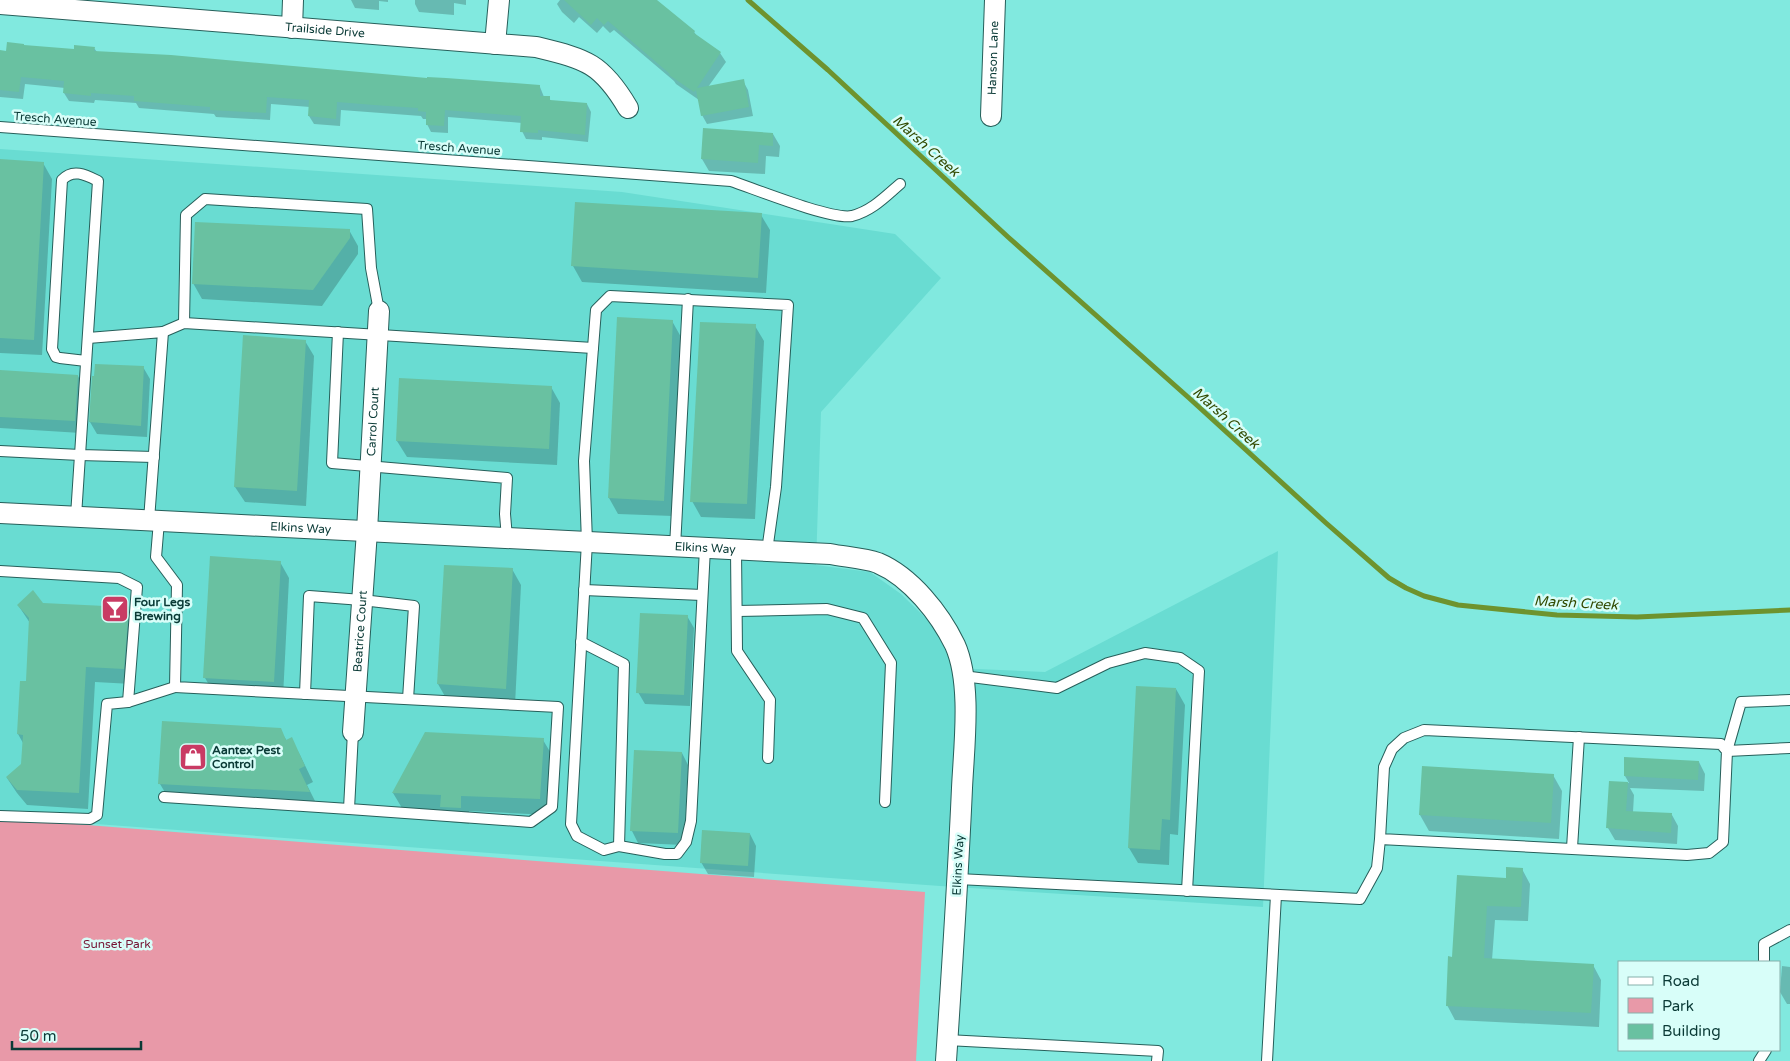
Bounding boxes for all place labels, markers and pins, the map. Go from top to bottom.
bar icon: Four Legs Brewing [100,594,130,624]
place label: Four Legs Brewing [134,595,190,624]
shop icon: Aantex Pest Control [178,742,208,772]
place label: Aantex Pest Control [212,743,281,771]

